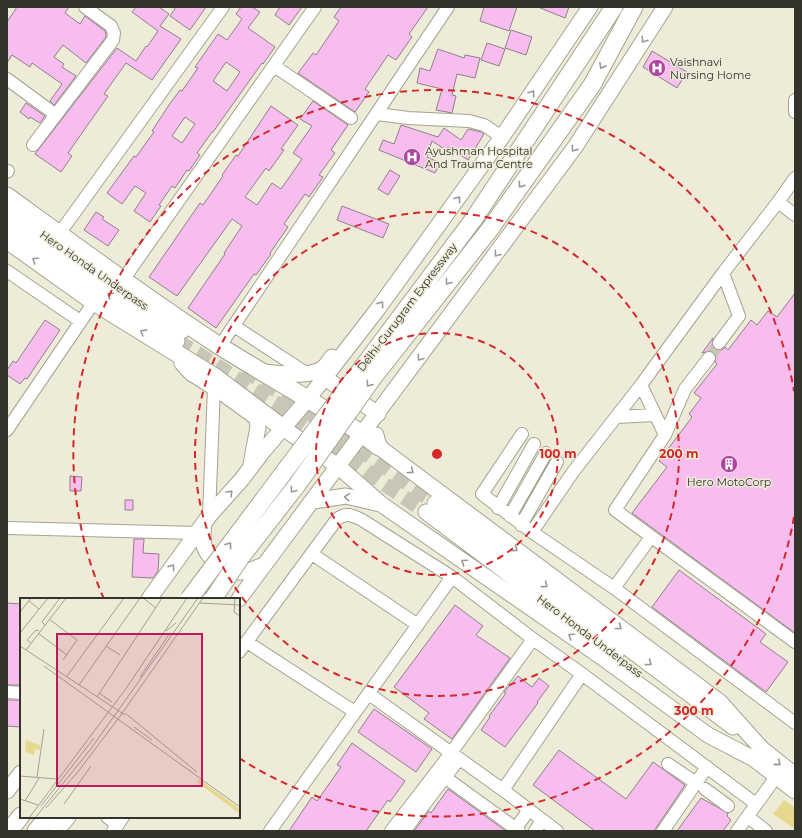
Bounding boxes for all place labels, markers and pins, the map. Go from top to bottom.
place label: Vaishnavi Nursing Home [670,55,751,82]
hospital icon: Vaishnavi Nursing Home [647,58,667,78]
place label: Ayushman Hospital And Trauma Centre [425,144,533,171]
hospital icon: Ayushman Hospital And Trauma Centre [402,147,422,167]
centre of rings [430,447,444,461]
building icon: Hero MotoCorp [719,454,739,474]
place label: Hero MotoCorp [687,475,771,489]

